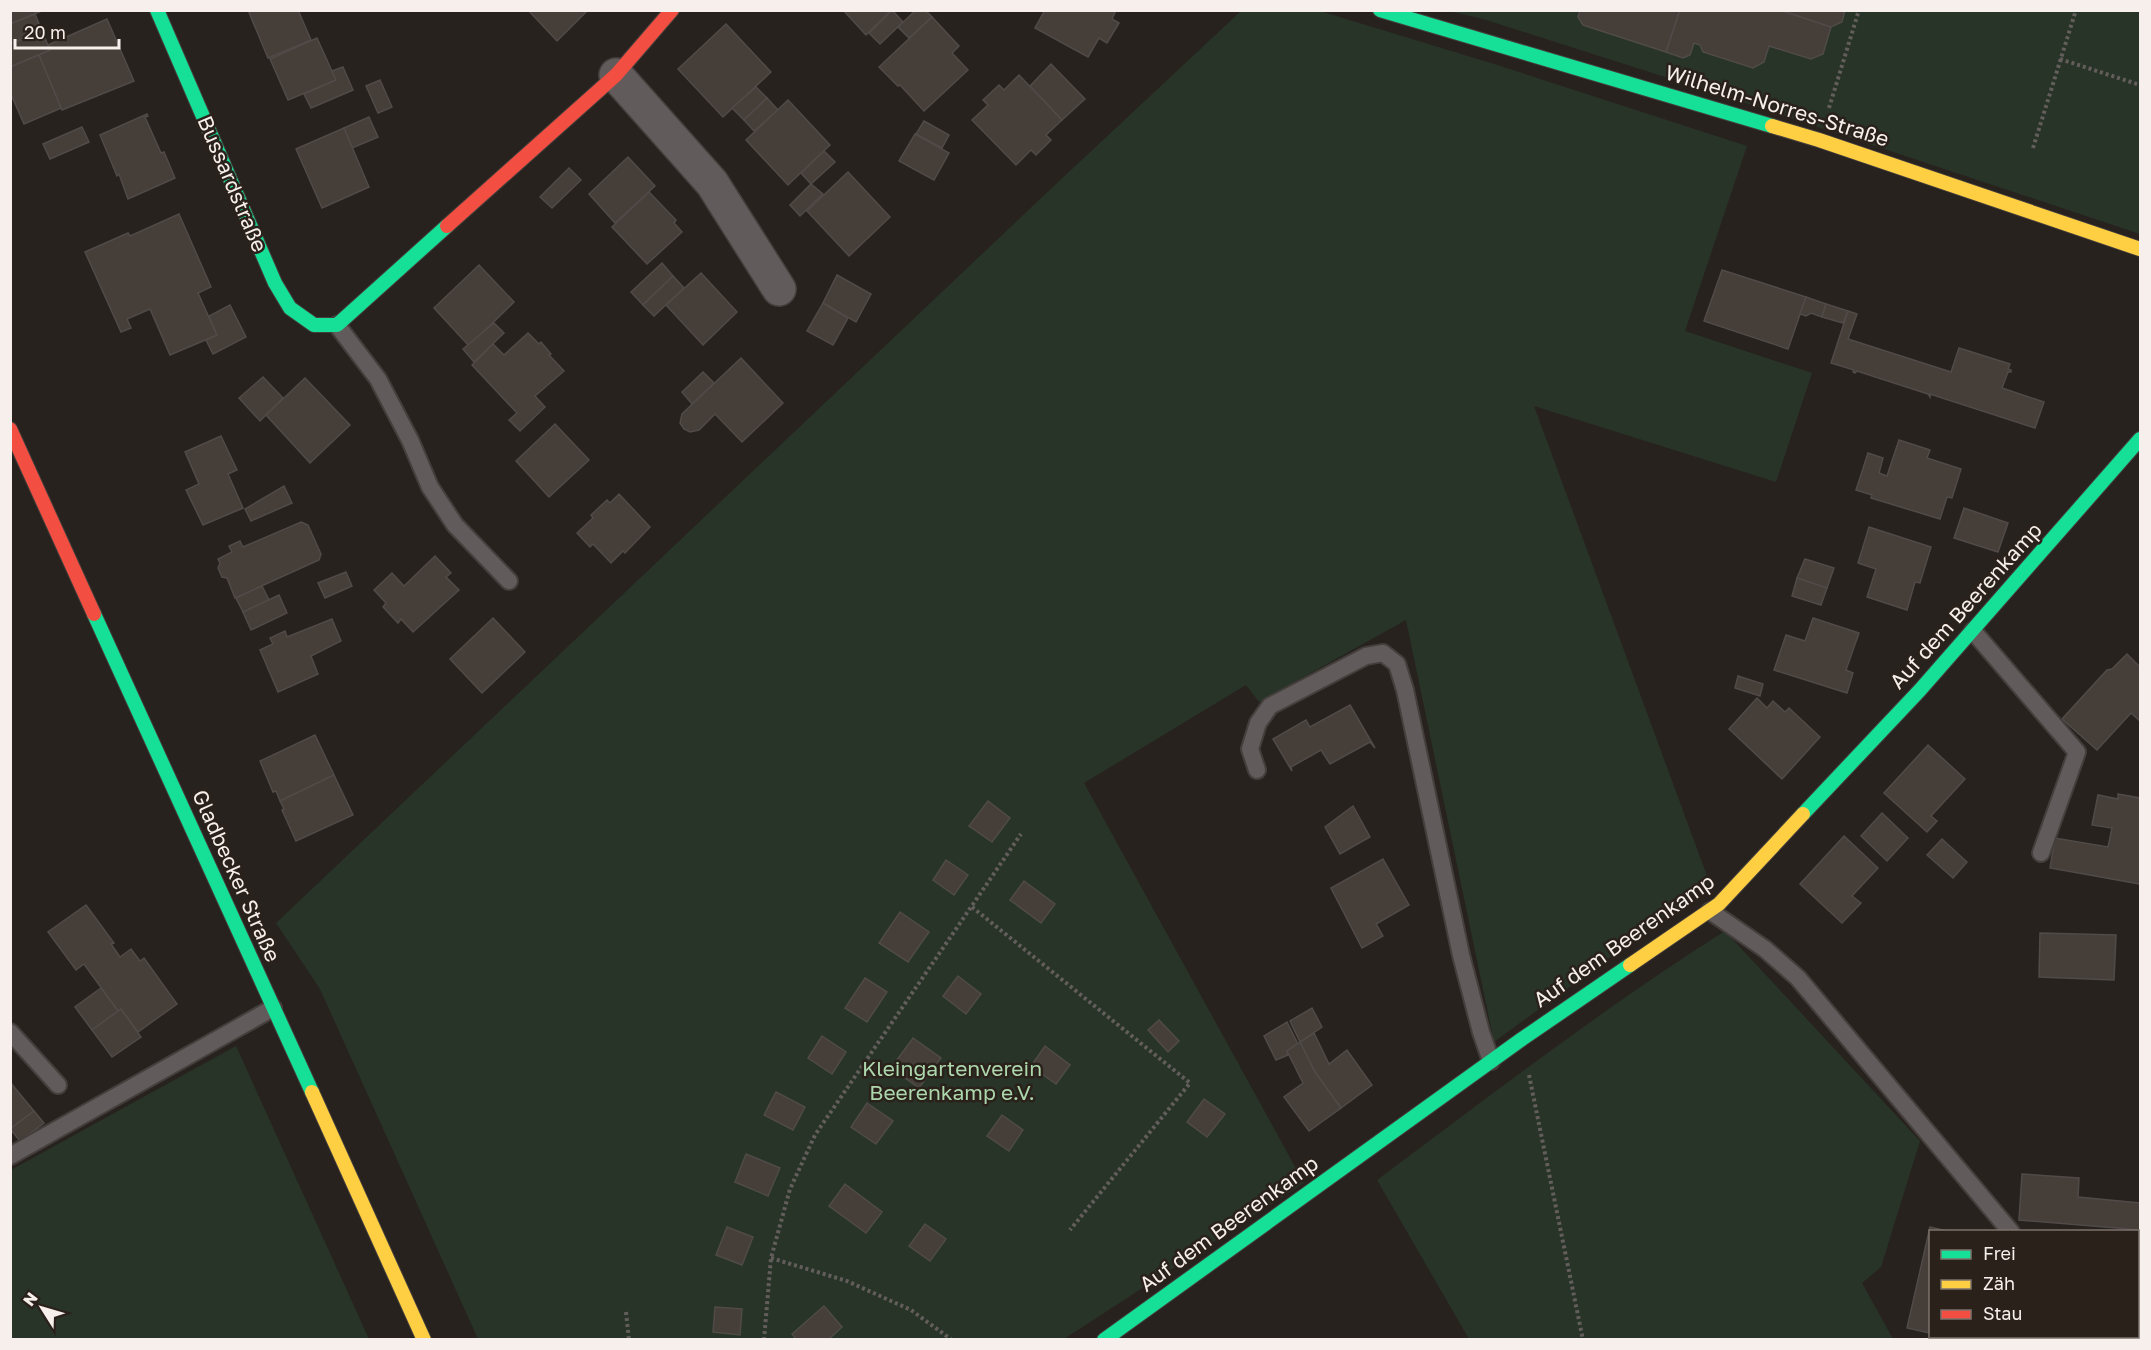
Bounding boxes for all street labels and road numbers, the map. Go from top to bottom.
street label: Wilhelm-Norres-Straße [1662,59,1892,151]
street label: Bussardstraße [193,112,273,256]
street label: Auf dem Beerenkamp [1884,517,2047,694]
street label: Gladbecker Straße [187,786,287,966]
street label: Auf dem Beerenkamp [1528,868,1719,1012]
street label: Auf dem Beerenkamp [1134,1150,1323,1297]

